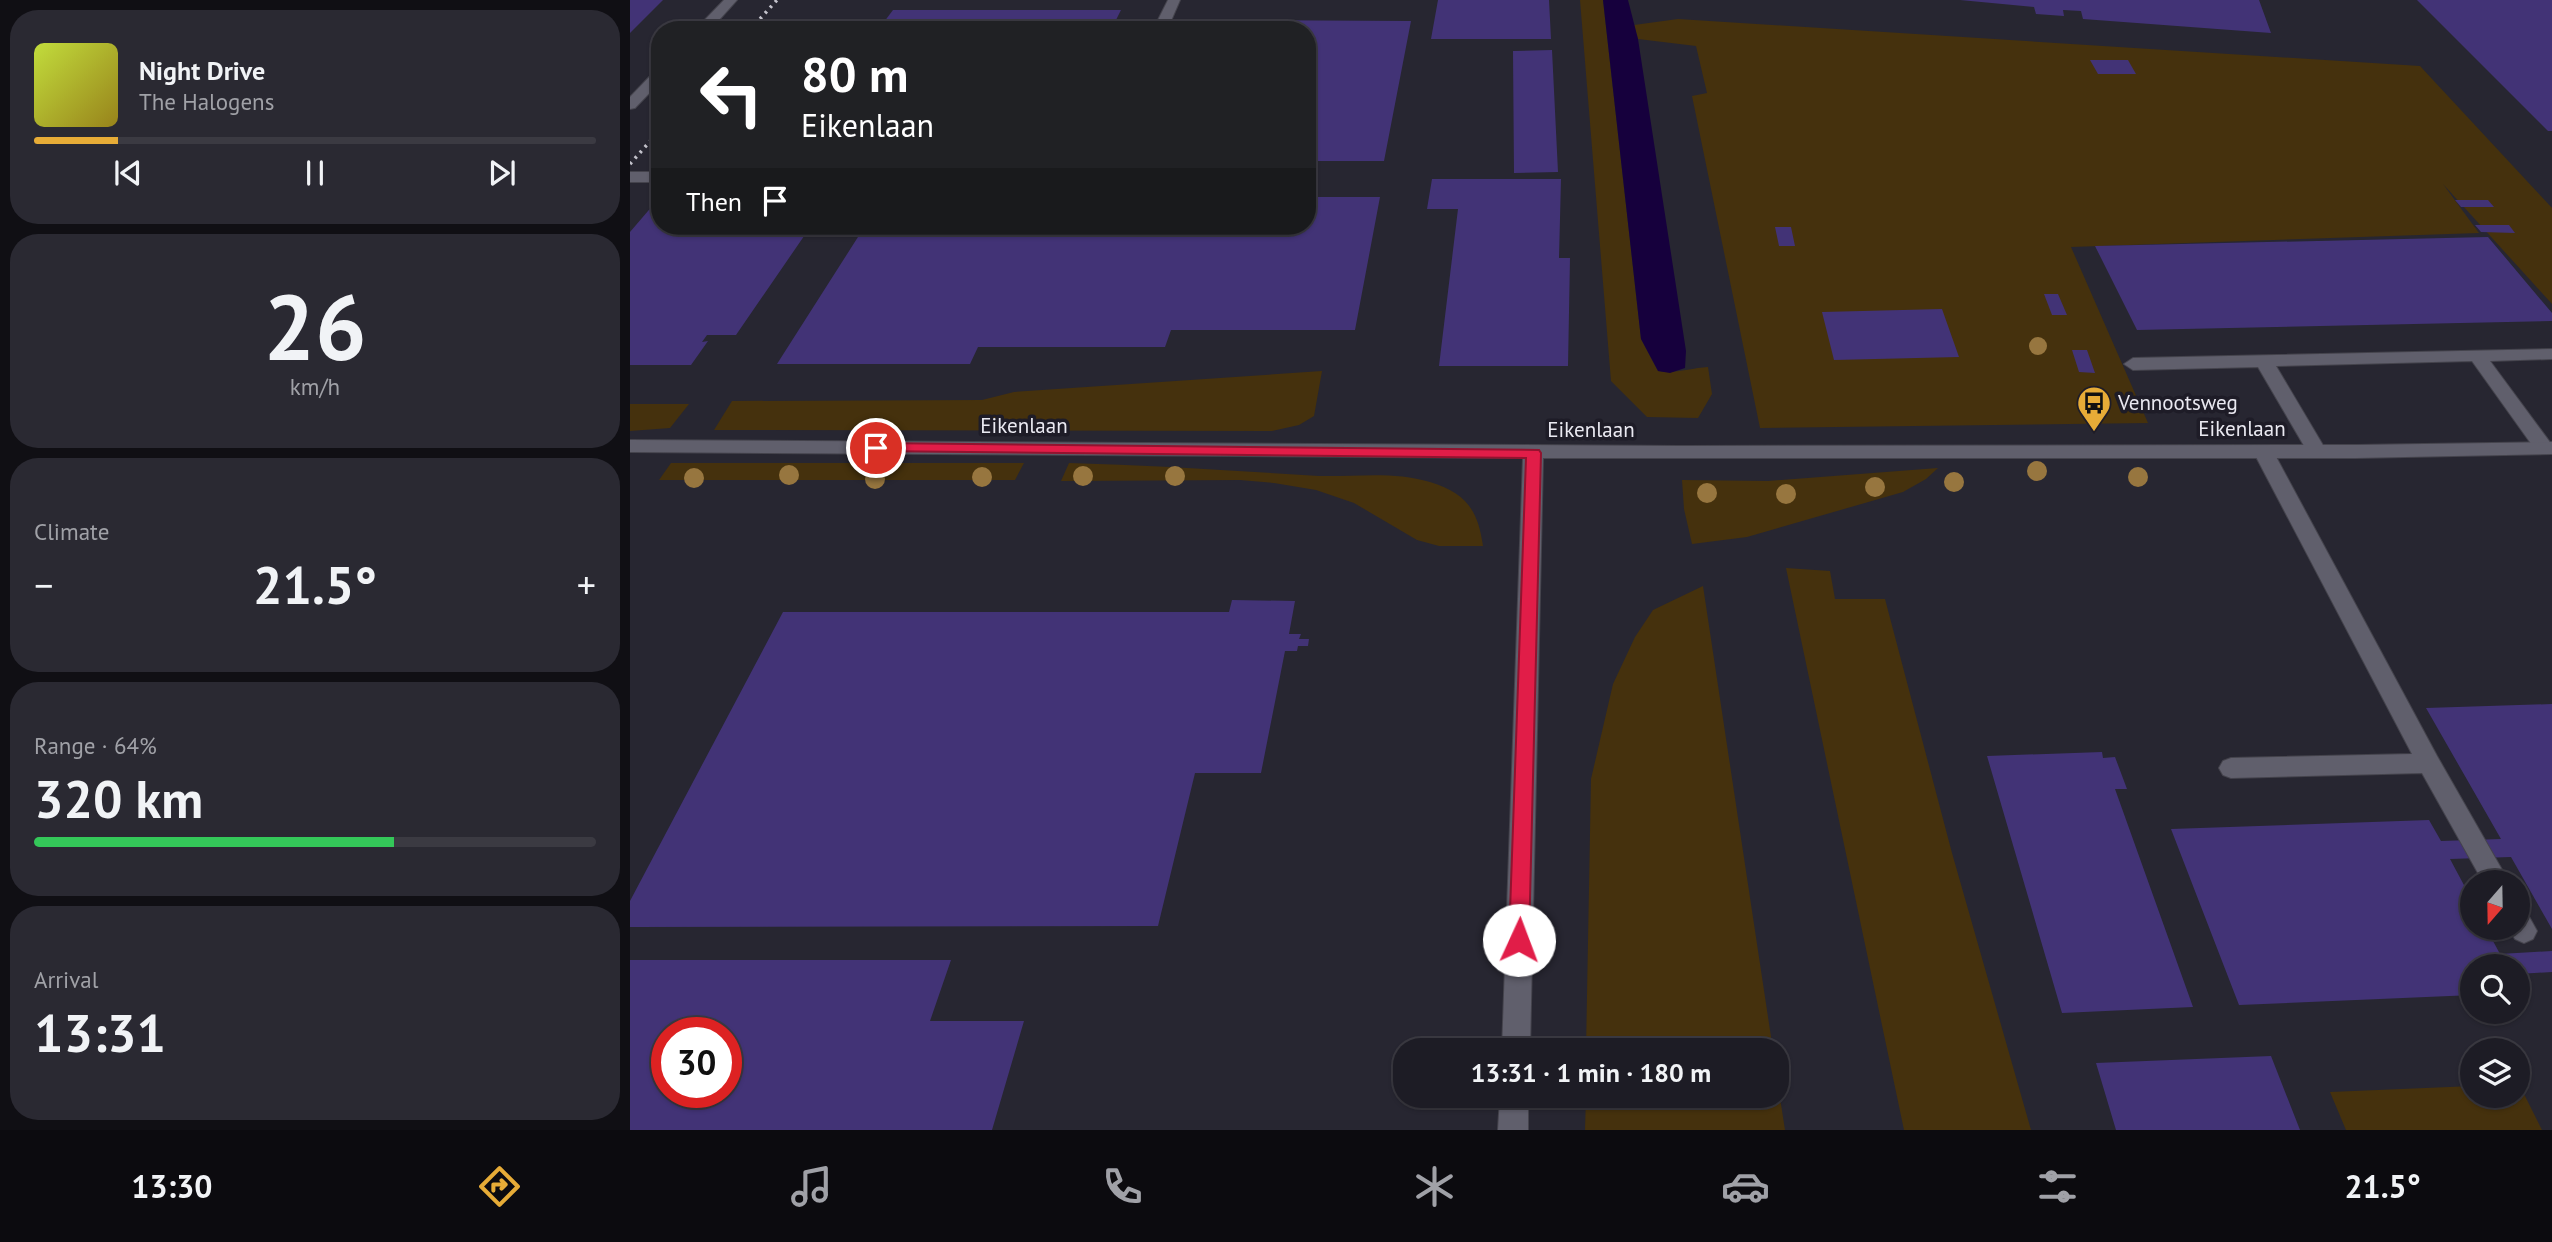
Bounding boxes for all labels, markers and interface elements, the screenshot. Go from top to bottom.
text: 80 m [801,42,908,106]
icon: left [686,49,777,140]
text: Night Drive [139,54,265,87]
text: The Halogens [139,87,274,116]
text: Eikenlaan [801,104,934,146]
icon: previous [109,154,147,192]
icon: pause [296,154,334,192]
icon: next [483,154,521,192]
icon: arrive [756,182,794,220]
text: Then [686,185,742,218]
text: 26 [263,267,367,385]
text: km/h [290,372,340,401]
bus stop icon: Vennootsweg [2075,384,2113,433]
place label: Vennootsweg [2117,389,2238,416]
street label: Eikenlaan [980,412,1068,439]
street label: Eikenlaan [2198,415,2286,442]
street label: Eikenlaan [1547,416,1635,443]
pin [846,418,906,478]
icon: arrive [857,429,895,467]
text: Climate [34,517,109,546]
text: 21.5° [253,551,377,618]
text: − [34,560,53,609]
text: + [577,560,596,609]
text: Range · 64% [34,731,157,760]
text: 320 km [34,765,203,832]
north arrow [2460,870,2530,940]
map controls [2460,870,2530,1108]
position arrow [1482,903,1556,977]
button: search [2460,954,2530,1024]
text: Arrival [34,965,98,994]
text: 13:31 [34,999,166,1066]
speed limit sign: 30 [651,1017,742,1108]
button: layers [2460,1038,2530,1108]
text: 13:31 · 1 min · 180 m [1471,1056,1711,1089]
icon: directions [475,1162,524,1211]
icon: music [787,1162,836,1211]
icon: phone [1098,1162,1147,1211]
icon: climate [1410,1162,1459,1211]
icon: car [1721,1162,1770,1211]
icon: filters [2033,1162,2082,1211]
text: 13:30 [131,1165,212,1207]
text: 21.5° [2344,1165,2421,1207]

